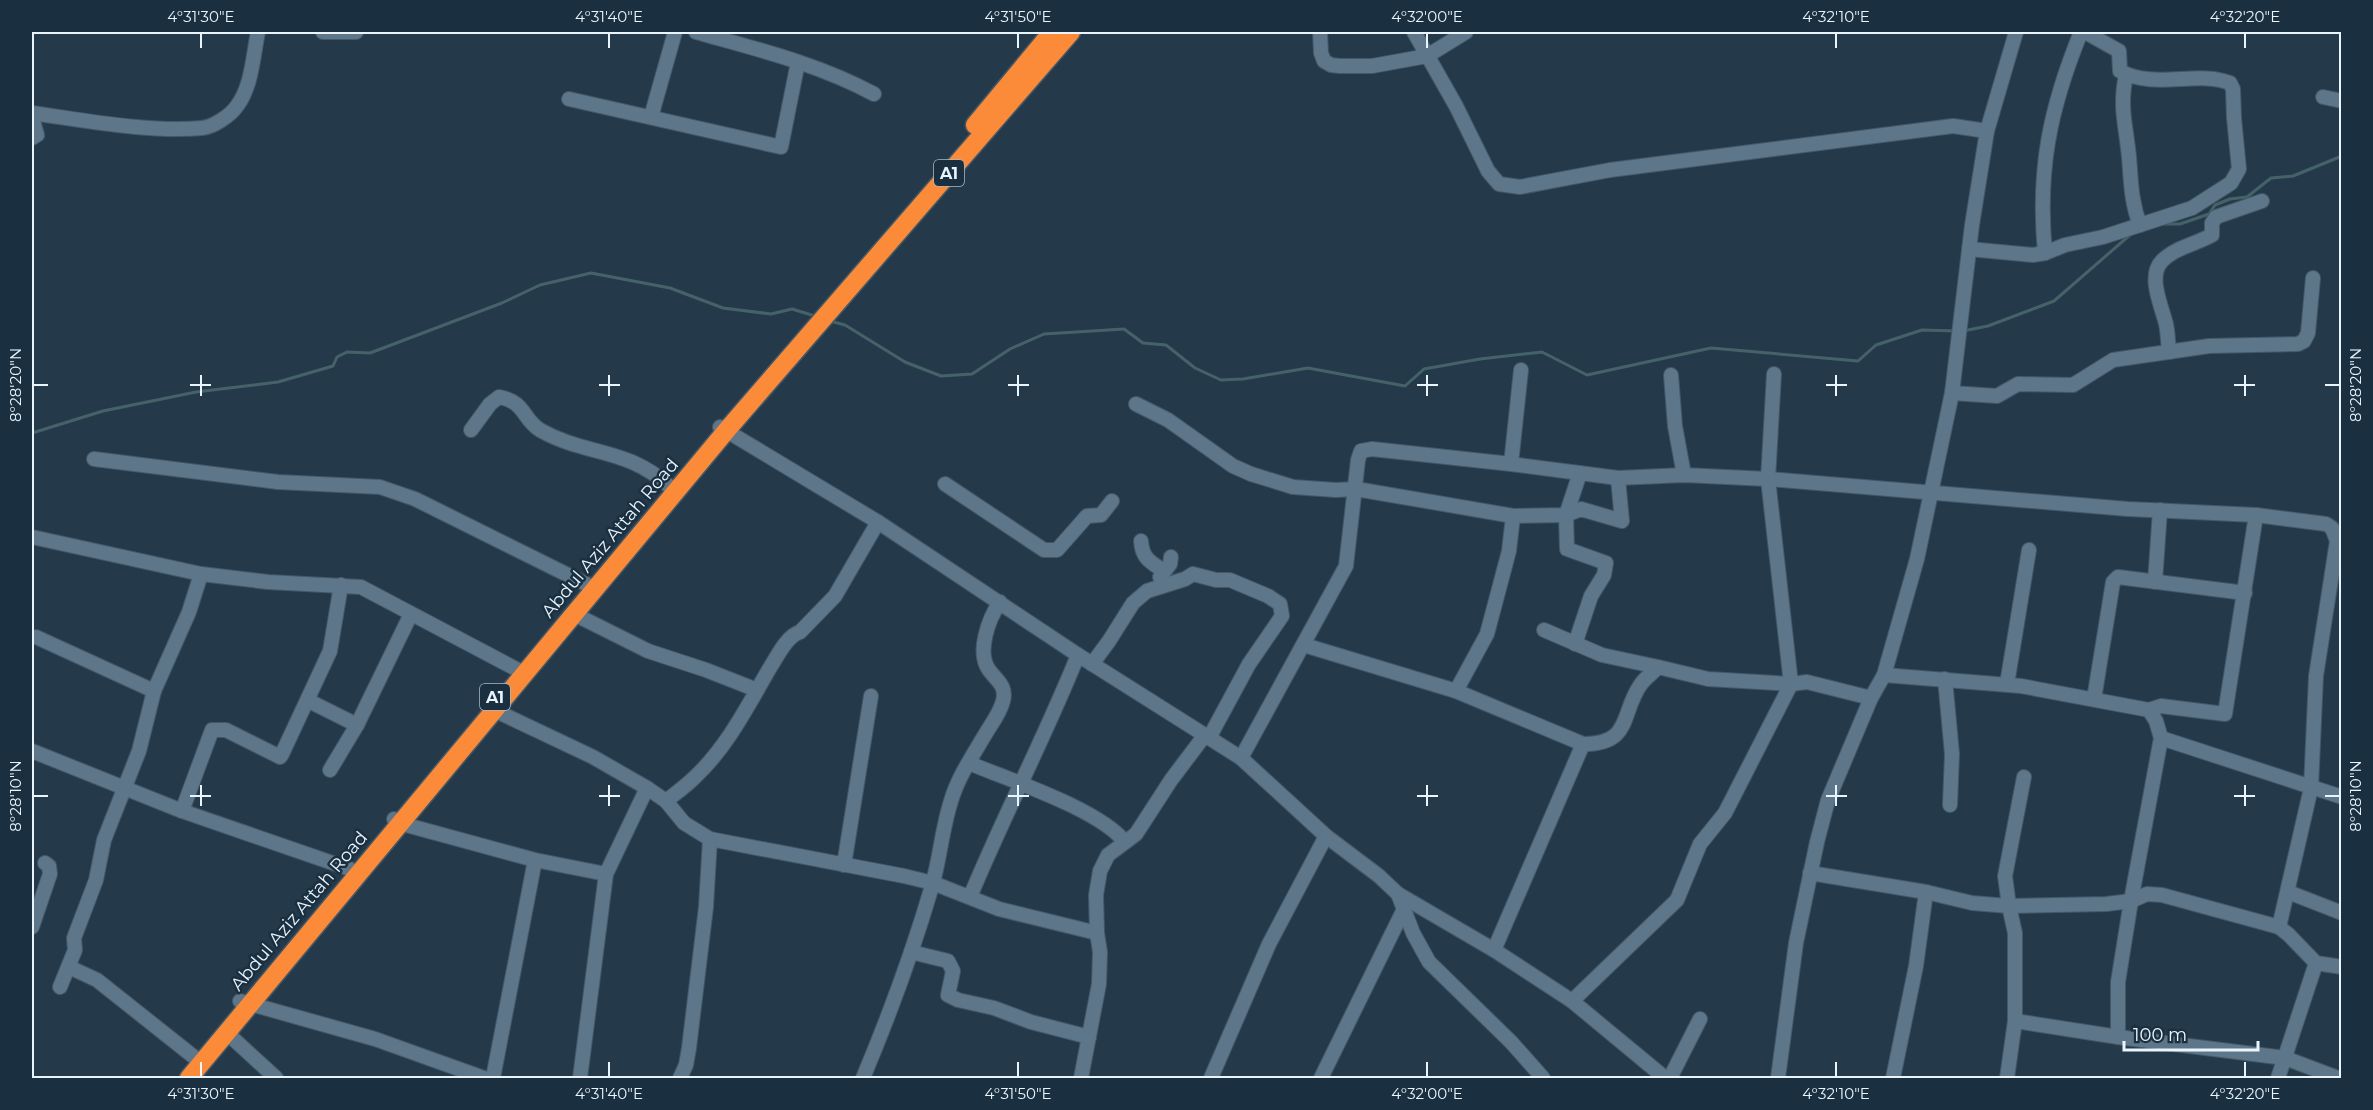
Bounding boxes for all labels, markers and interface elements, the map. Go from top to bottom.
text: 4°31'30"E [167,7,235,26]
text: 4°31'40"E [575,7,643,26]
text: 4°31'50"E [984,7,1052,26]
text: 4°32'00"E [1391,7,1463,26]
text: 4°32'10"E [1802,7,1870,26]
text: 4°32'20"E [2210,7,2280,26]
road number: A1 [934,160,964,186]
text: 8°28'20"N [6,348,25,422]
text: 8°28'20"N [2346,348,2365,422]
street label: Abdul Aziz Attah Road [537,454,683,622]
road number: A1 [480,684,510,710]
text: 8°28'10"N [6,760,25,832]
text: 8°28'10"N [2346,760,2365,832]
street label: Abdul Aziz Attah Road [226,827,372,995]
scale bar [2124,1014,2258,1052]
text: 100 m [2133,1024,2187,1046]
text: 4°31'30"E [167,1084,235,1103]
text: 4°31'40"E [575,1084,643,1103]
text: 4°31'50"E [984,1084,1052,1103]
text: 4°32'00"E [1391,1084,1463,1103]
text: 4°32'10"E [1802,1084,1870,1103]
text: 4°32'20"E [2210,1084,2280,1103]

